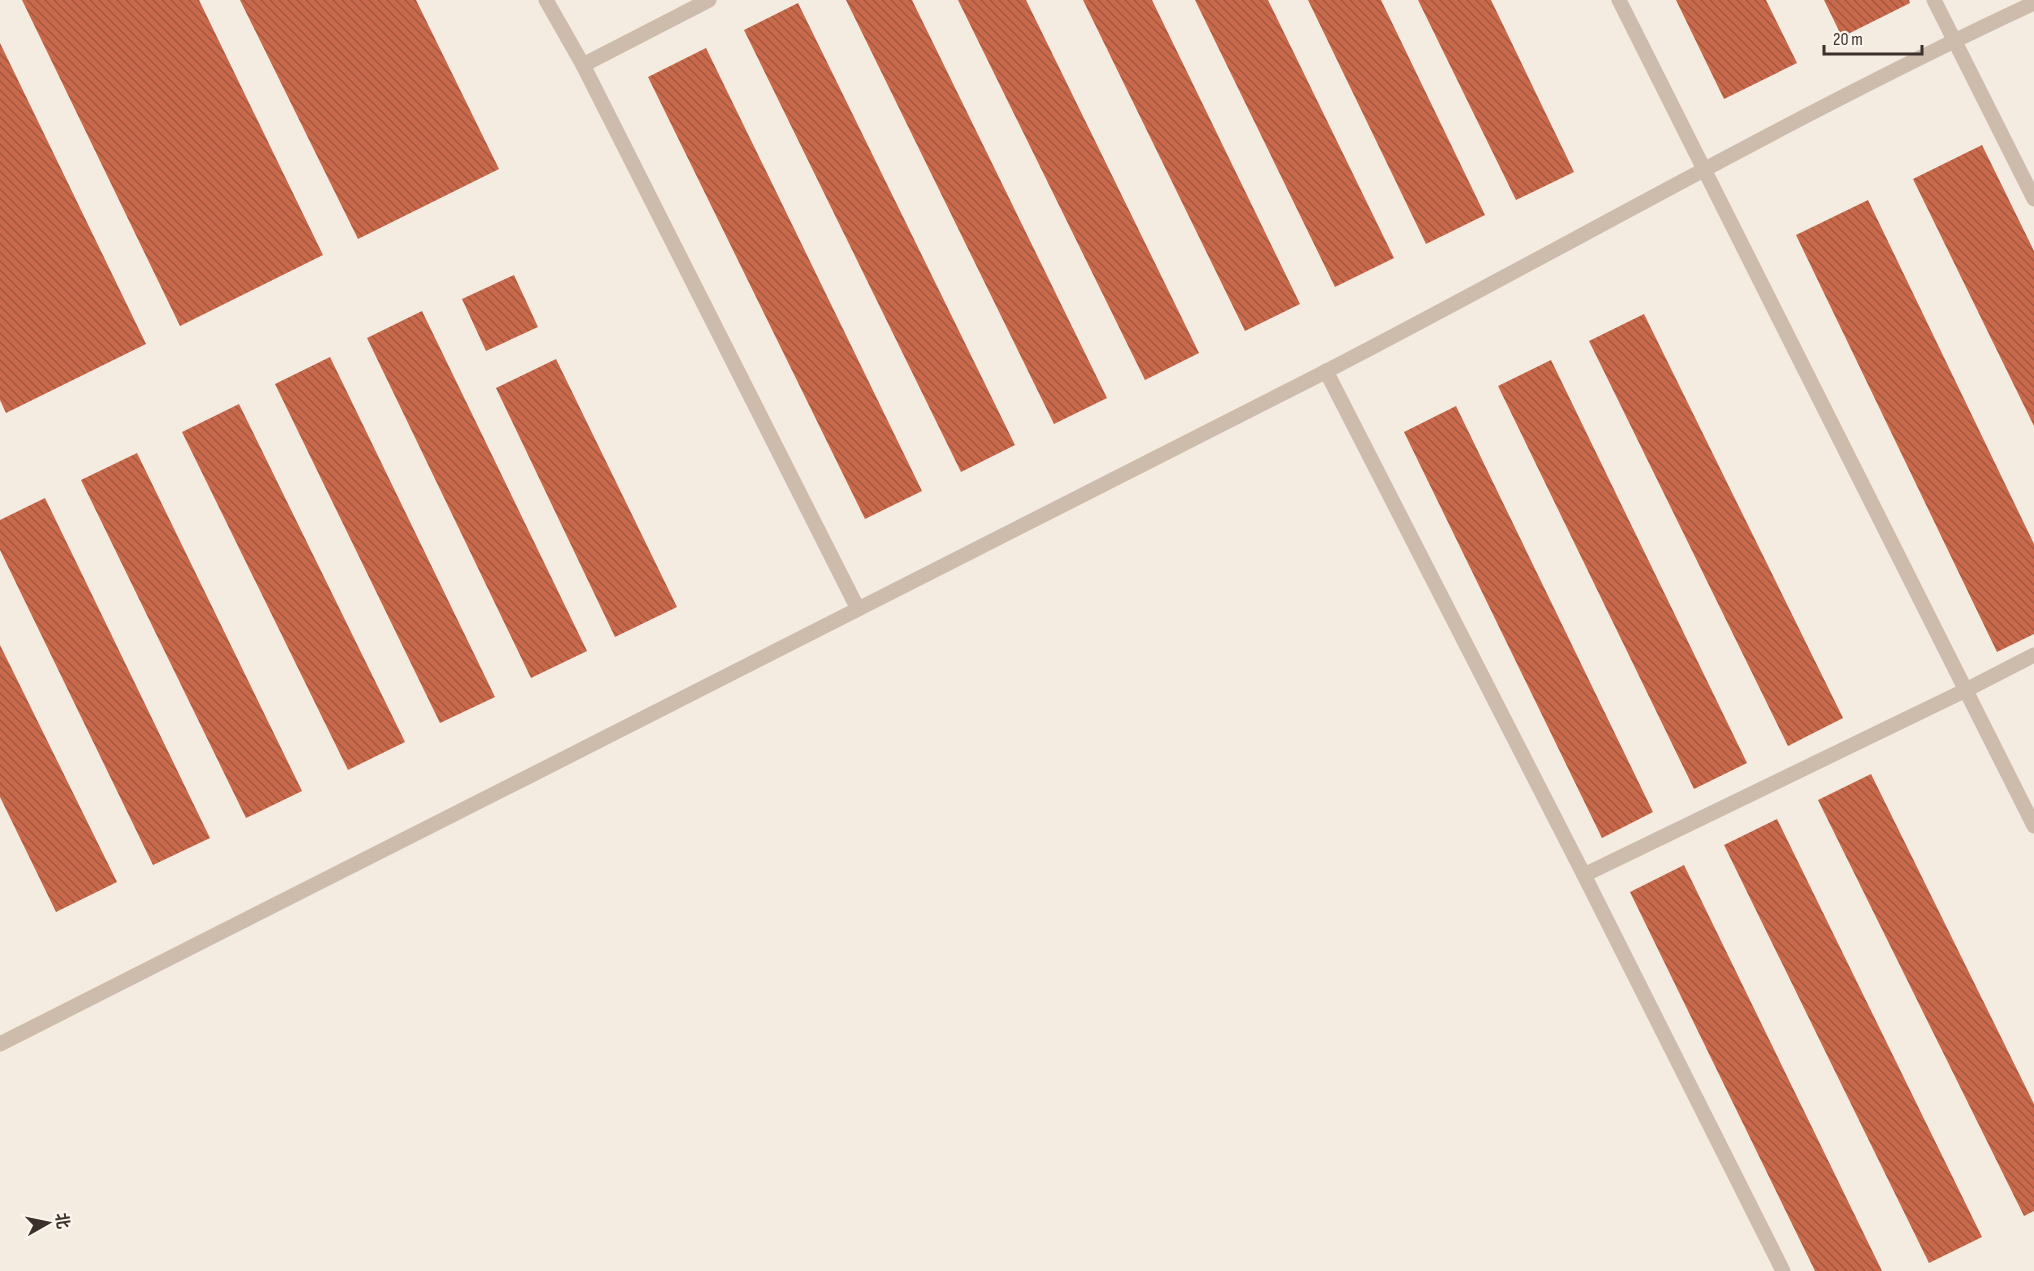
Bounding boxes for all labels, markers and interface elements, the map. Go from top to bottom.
scale bar [1824,18,1922,56]
text: 20 m [1833,29,1863,50]
north arrow [18,1193,78,1253]
text: 北 [51,1211,72,1230]

